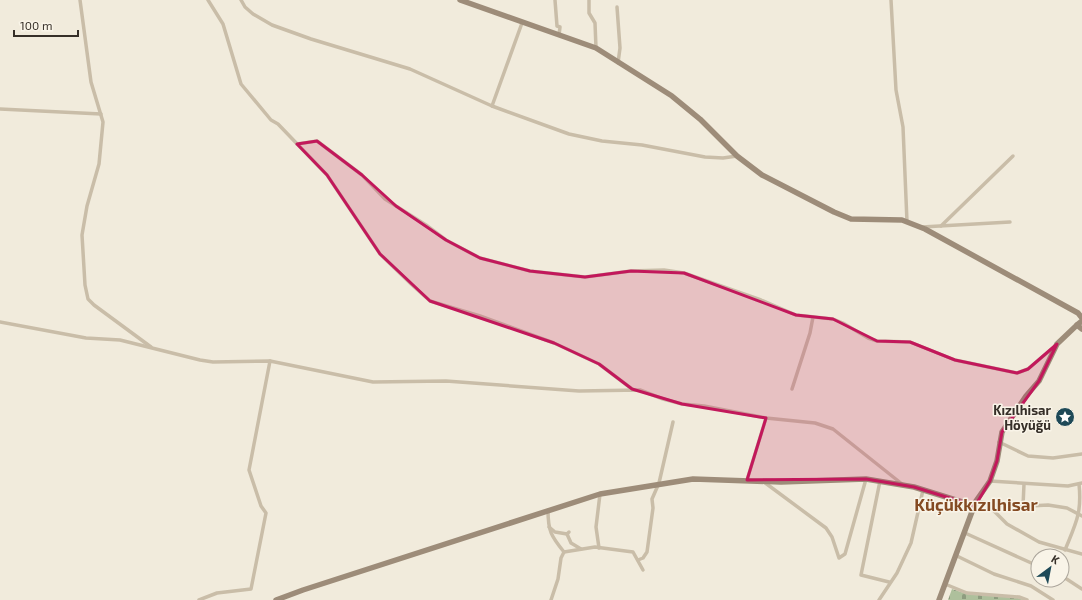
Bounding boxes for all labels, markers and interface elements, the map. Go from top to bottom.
scale bar [14,12,78,38]
text: 100 m [20,18,52,32]
place label: Kızılhisar Höyüğü [993,402,1051,433]
place icon: Kızılhisar Höyüğü [1054,406,1076,428]
district label: Küçükkızılhisar [914,494,1038,516]
north arrow [1030,548,1070,588]
text: K [1049,552,1062,566]

